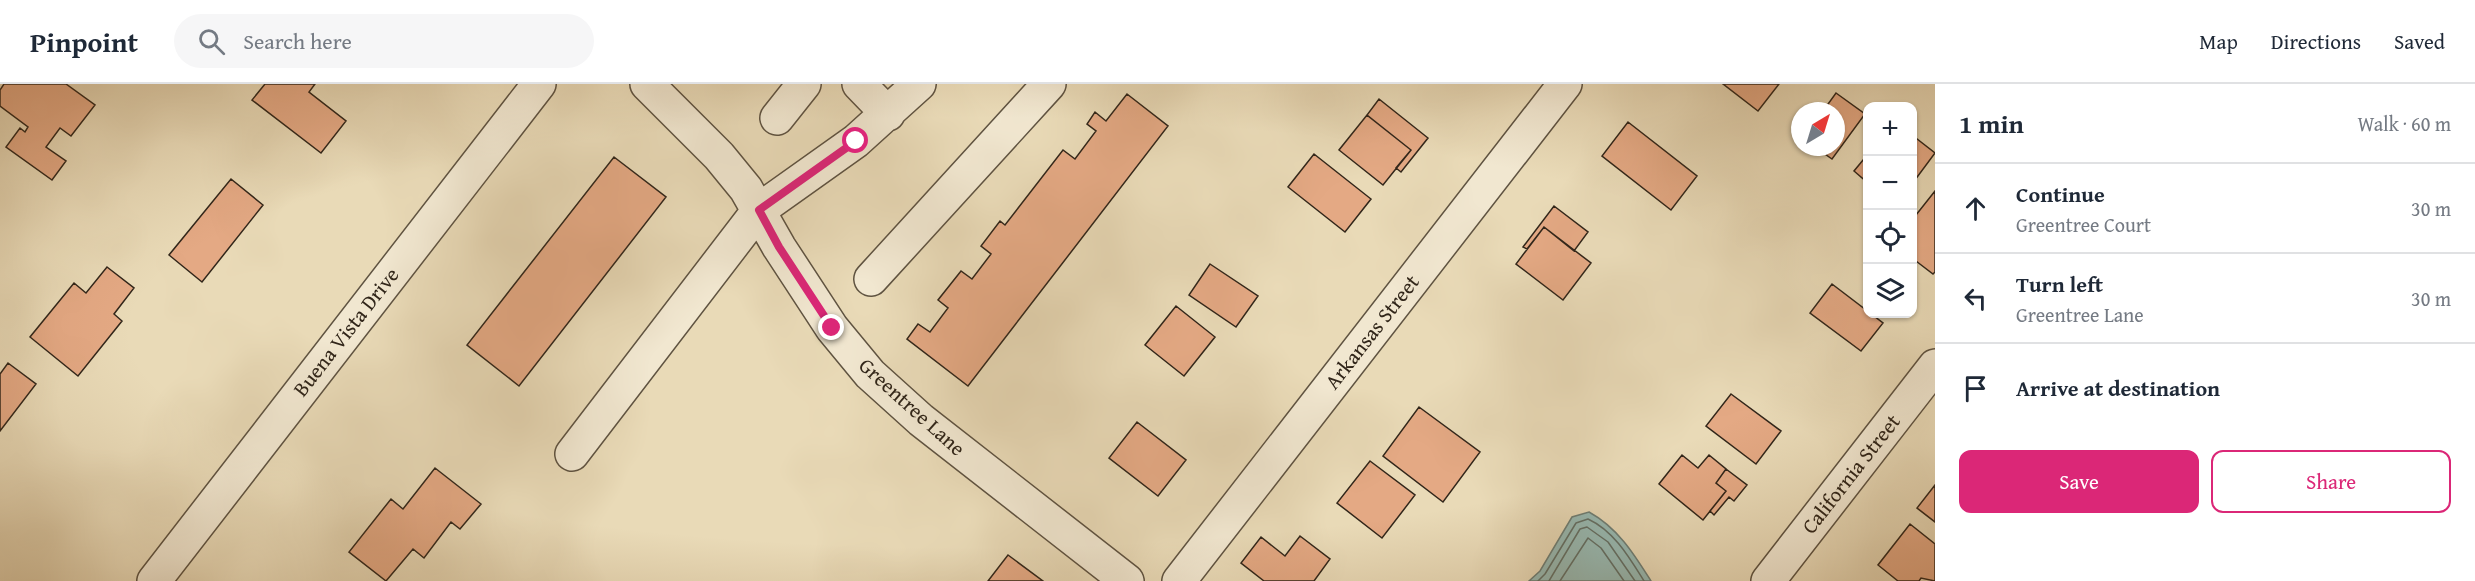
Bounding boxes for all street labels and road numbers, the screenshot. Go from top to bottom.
street label: Buena Vista Drive [285,260,406,403]
street label: Arkansas Street [1317,267,1427,396]
street label: Greentree Lane [852,350,973,463]
street label: California Street [1794,407,1908,540]

